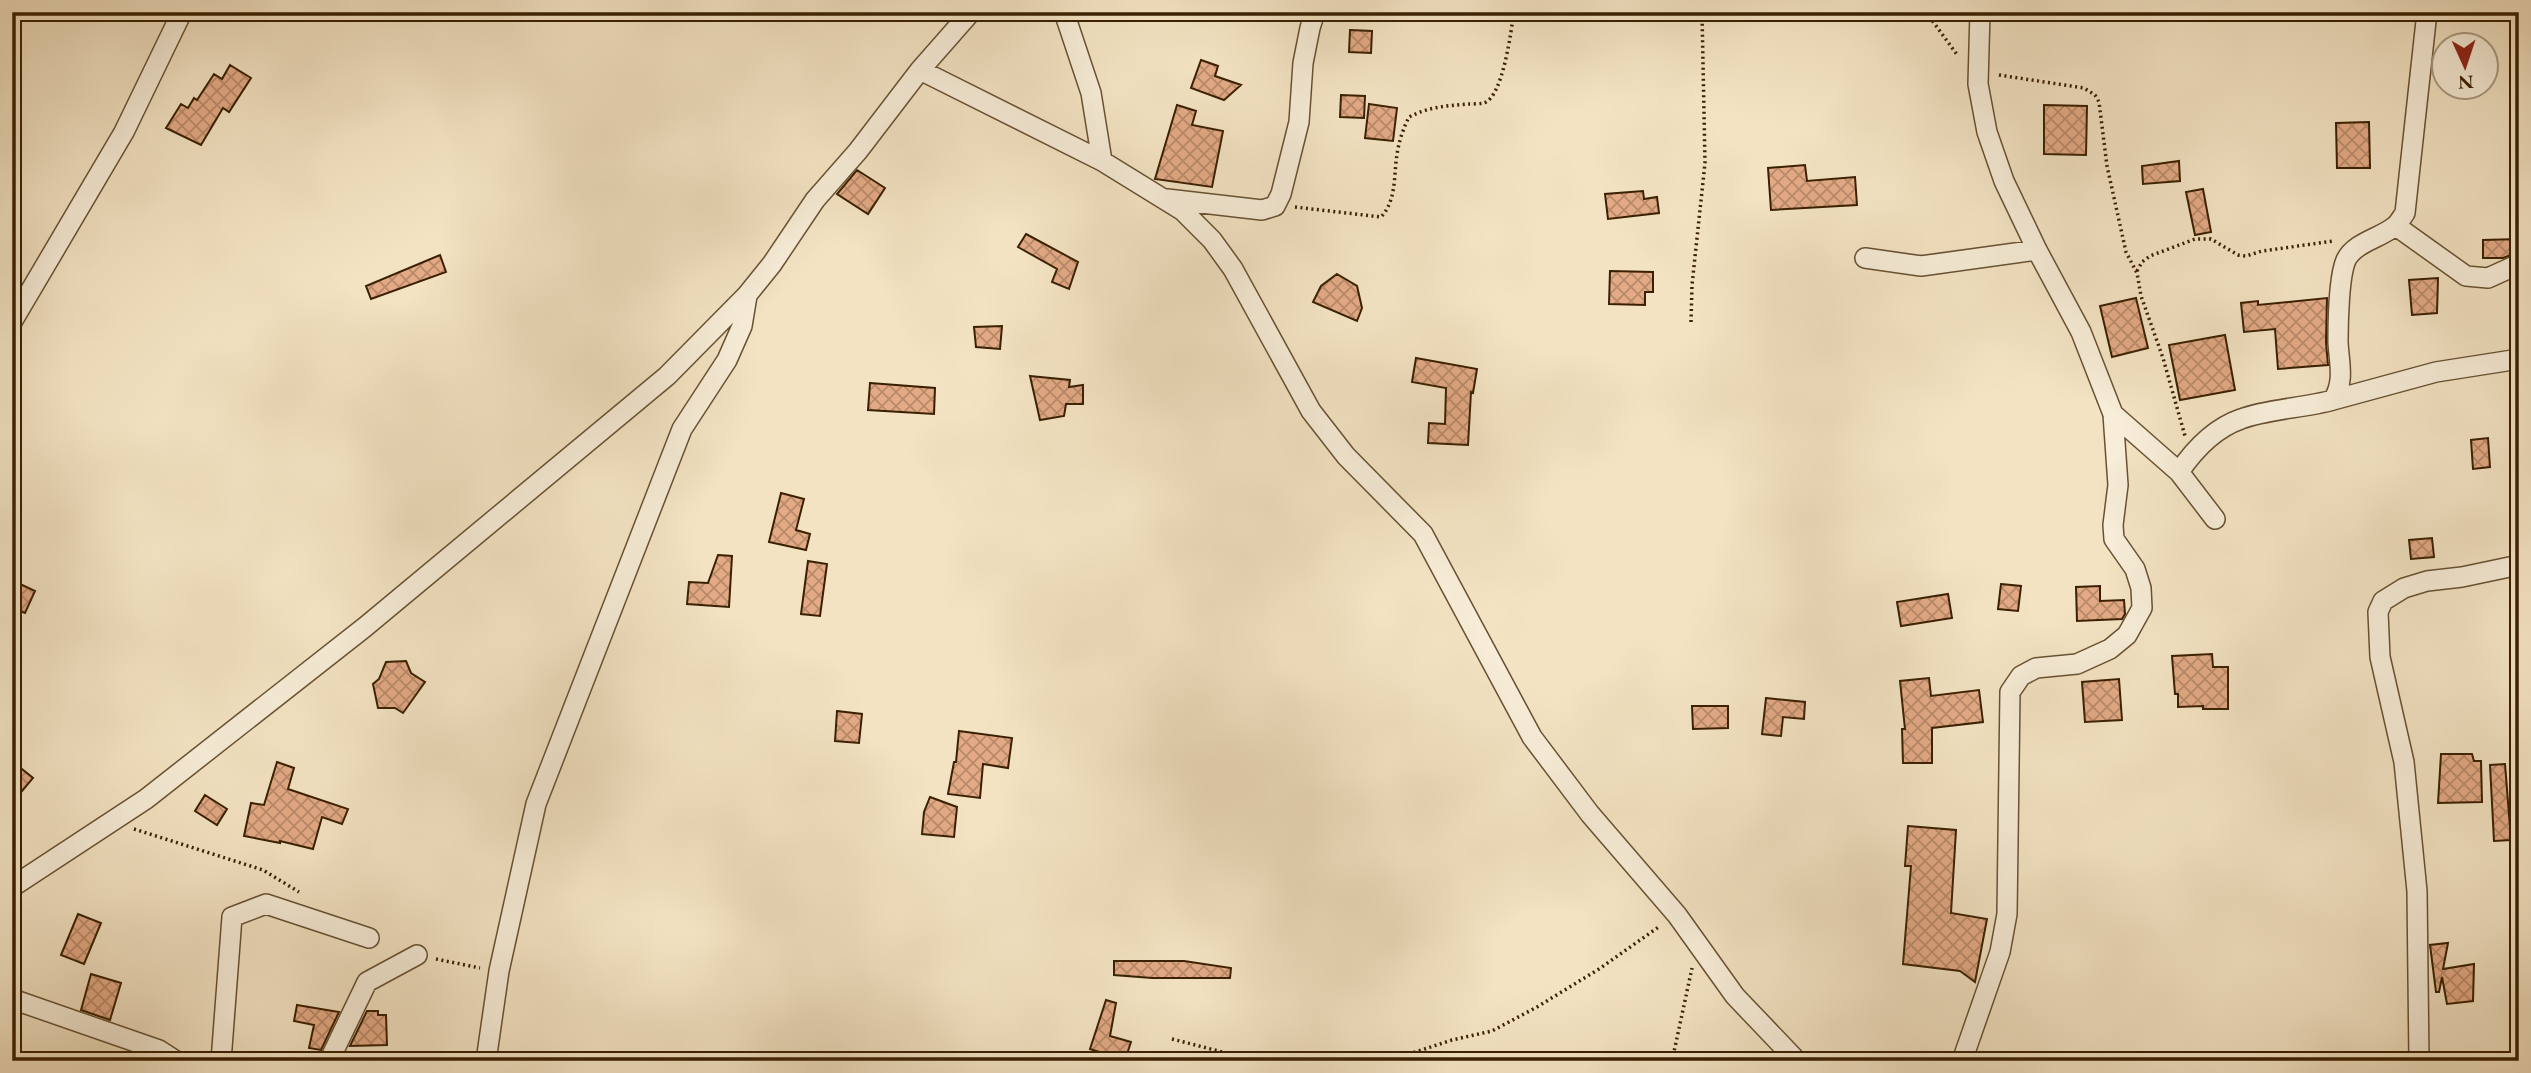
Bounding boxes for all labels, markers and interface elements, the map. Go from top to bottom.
north arrow [2430,32,2500,102]
text: N [2457,70,2474,95]

